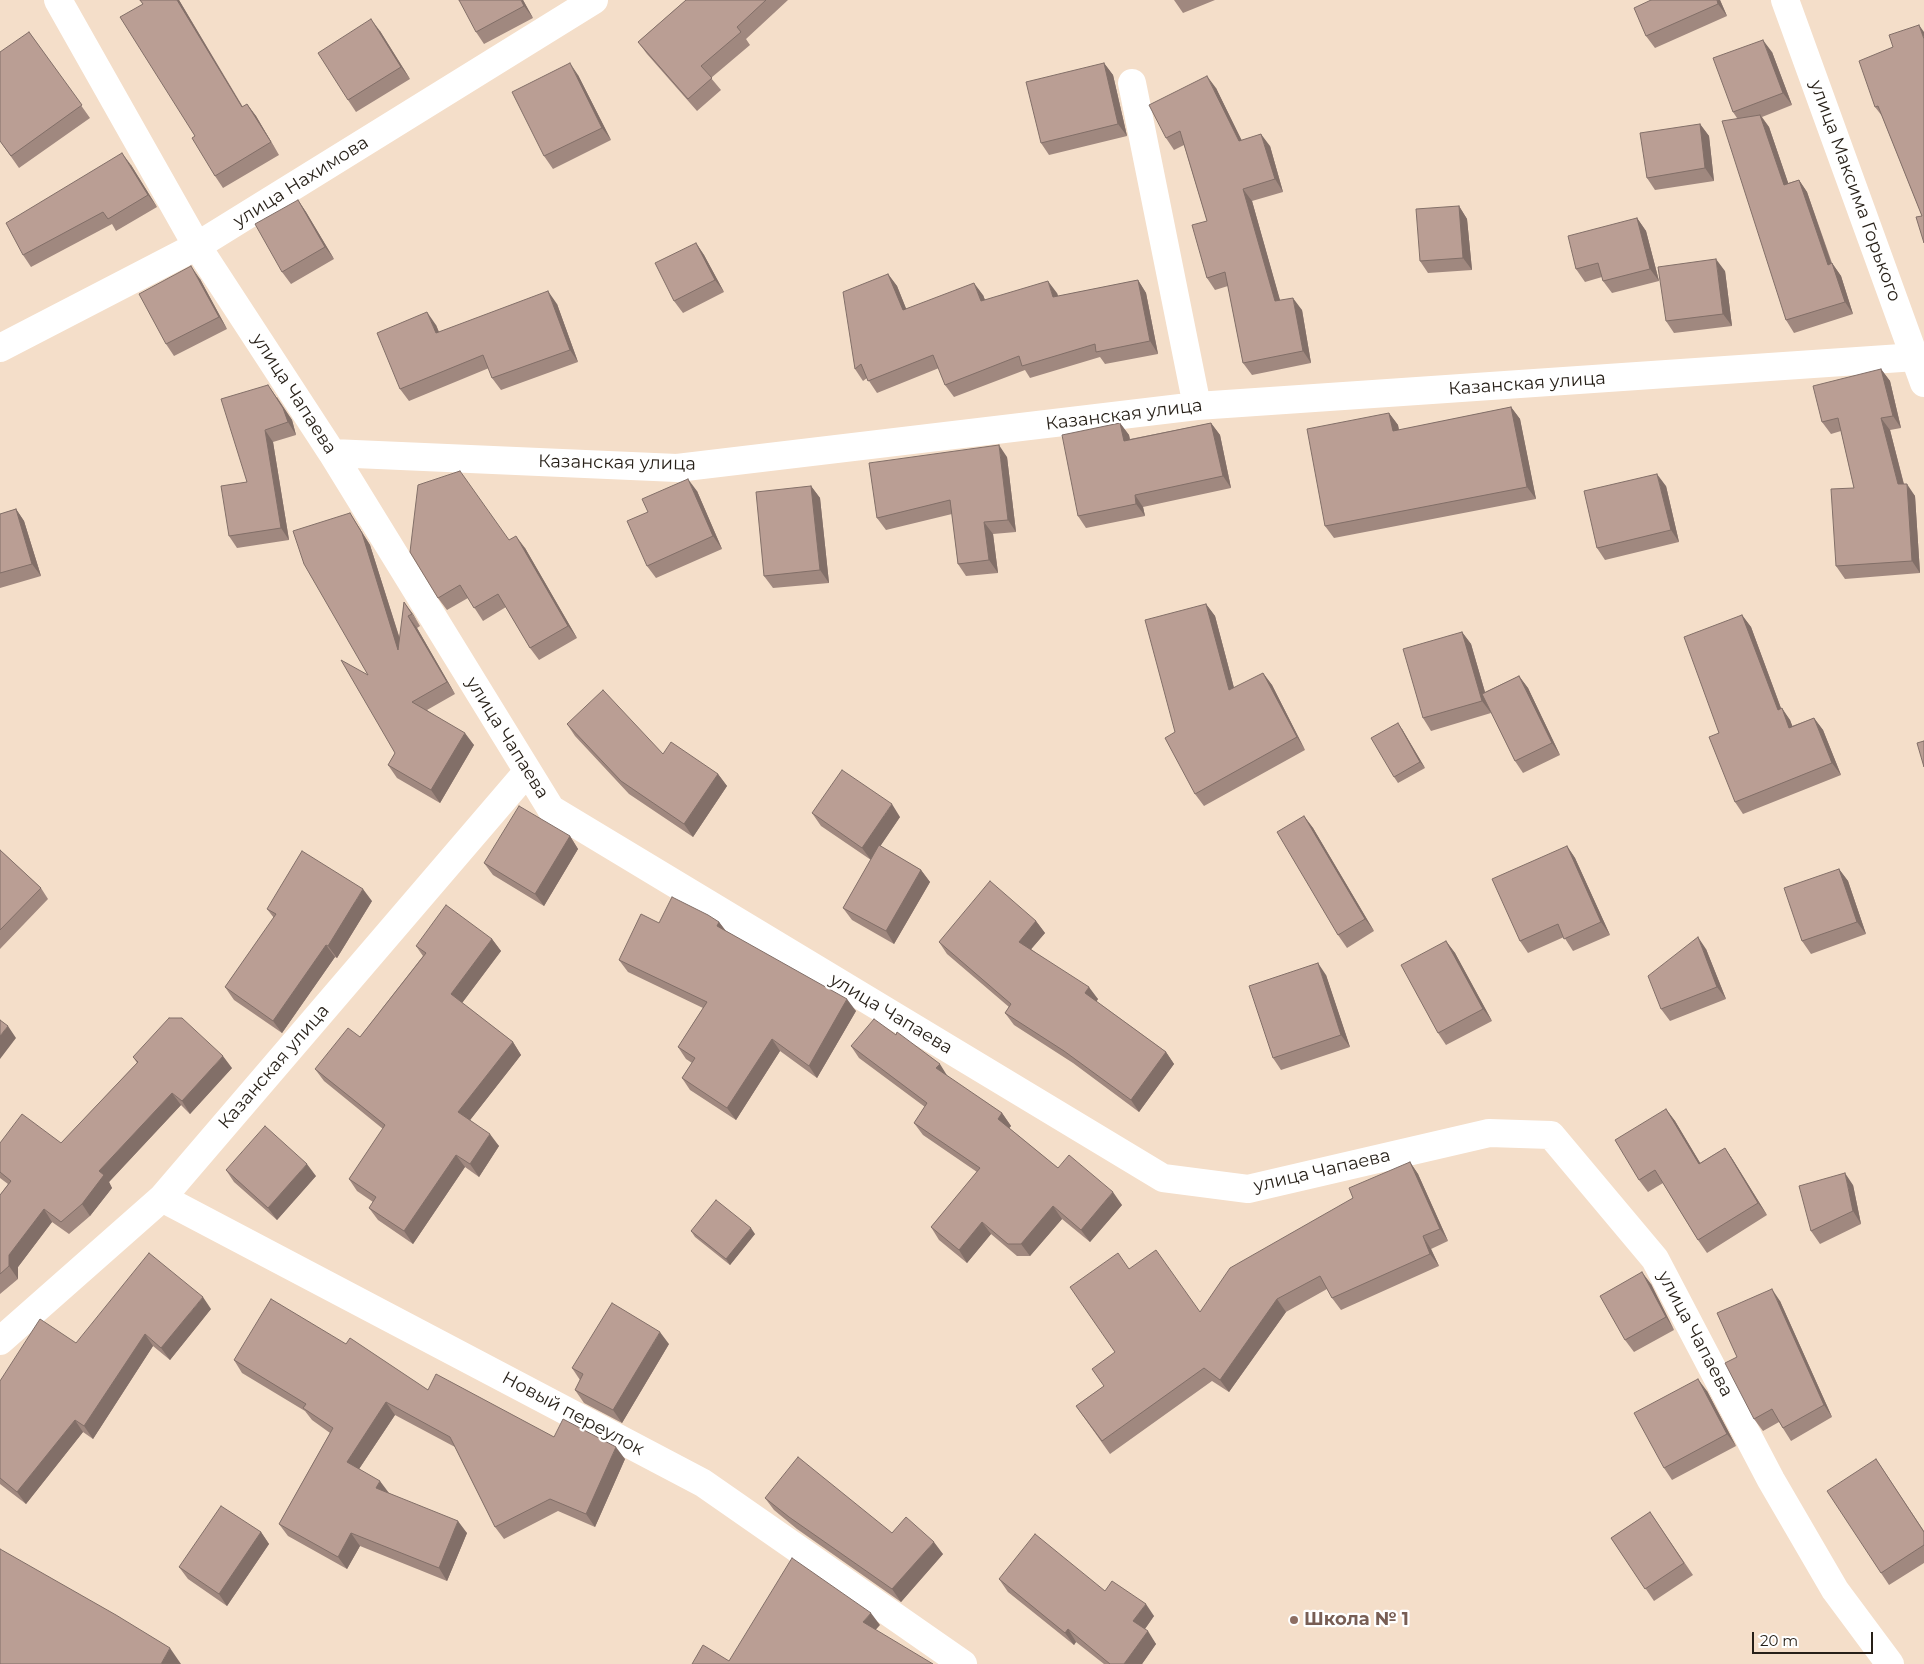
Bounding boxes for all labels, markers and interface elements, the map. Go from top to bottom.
street label: улица Максима Горького [1805,77,1905,305]
street label: улица Нахимова [229,132,373,232]
street label: улица Чапаева [247,330,341,458]
street label: Казанская улица [1448,368,1606,400]
street label: Казанская улица [1044,395,1204,435]
street label: Казанская улица [538,451,696,475]
street label: улица Чапаева [461,673,553,803]
street label: улица Чапаева [826,969,956,1059]
street label: Казанская улица [214,1000,334,1134]
street label: улица Чапаева [1252,1145,1392,1197]
street label: улица Чапаева [1653,1267,1737,1401]
street label: Новый переулок [498,1367,648,1461]
place label: Школа № 1 [1304,1609,1409,1631]
marker: Школа № 1 [1288,1614,1300,1626]
scale bar [1754,1622,1875,1654]
text: 20 m [1760,1631,1798,1650]

